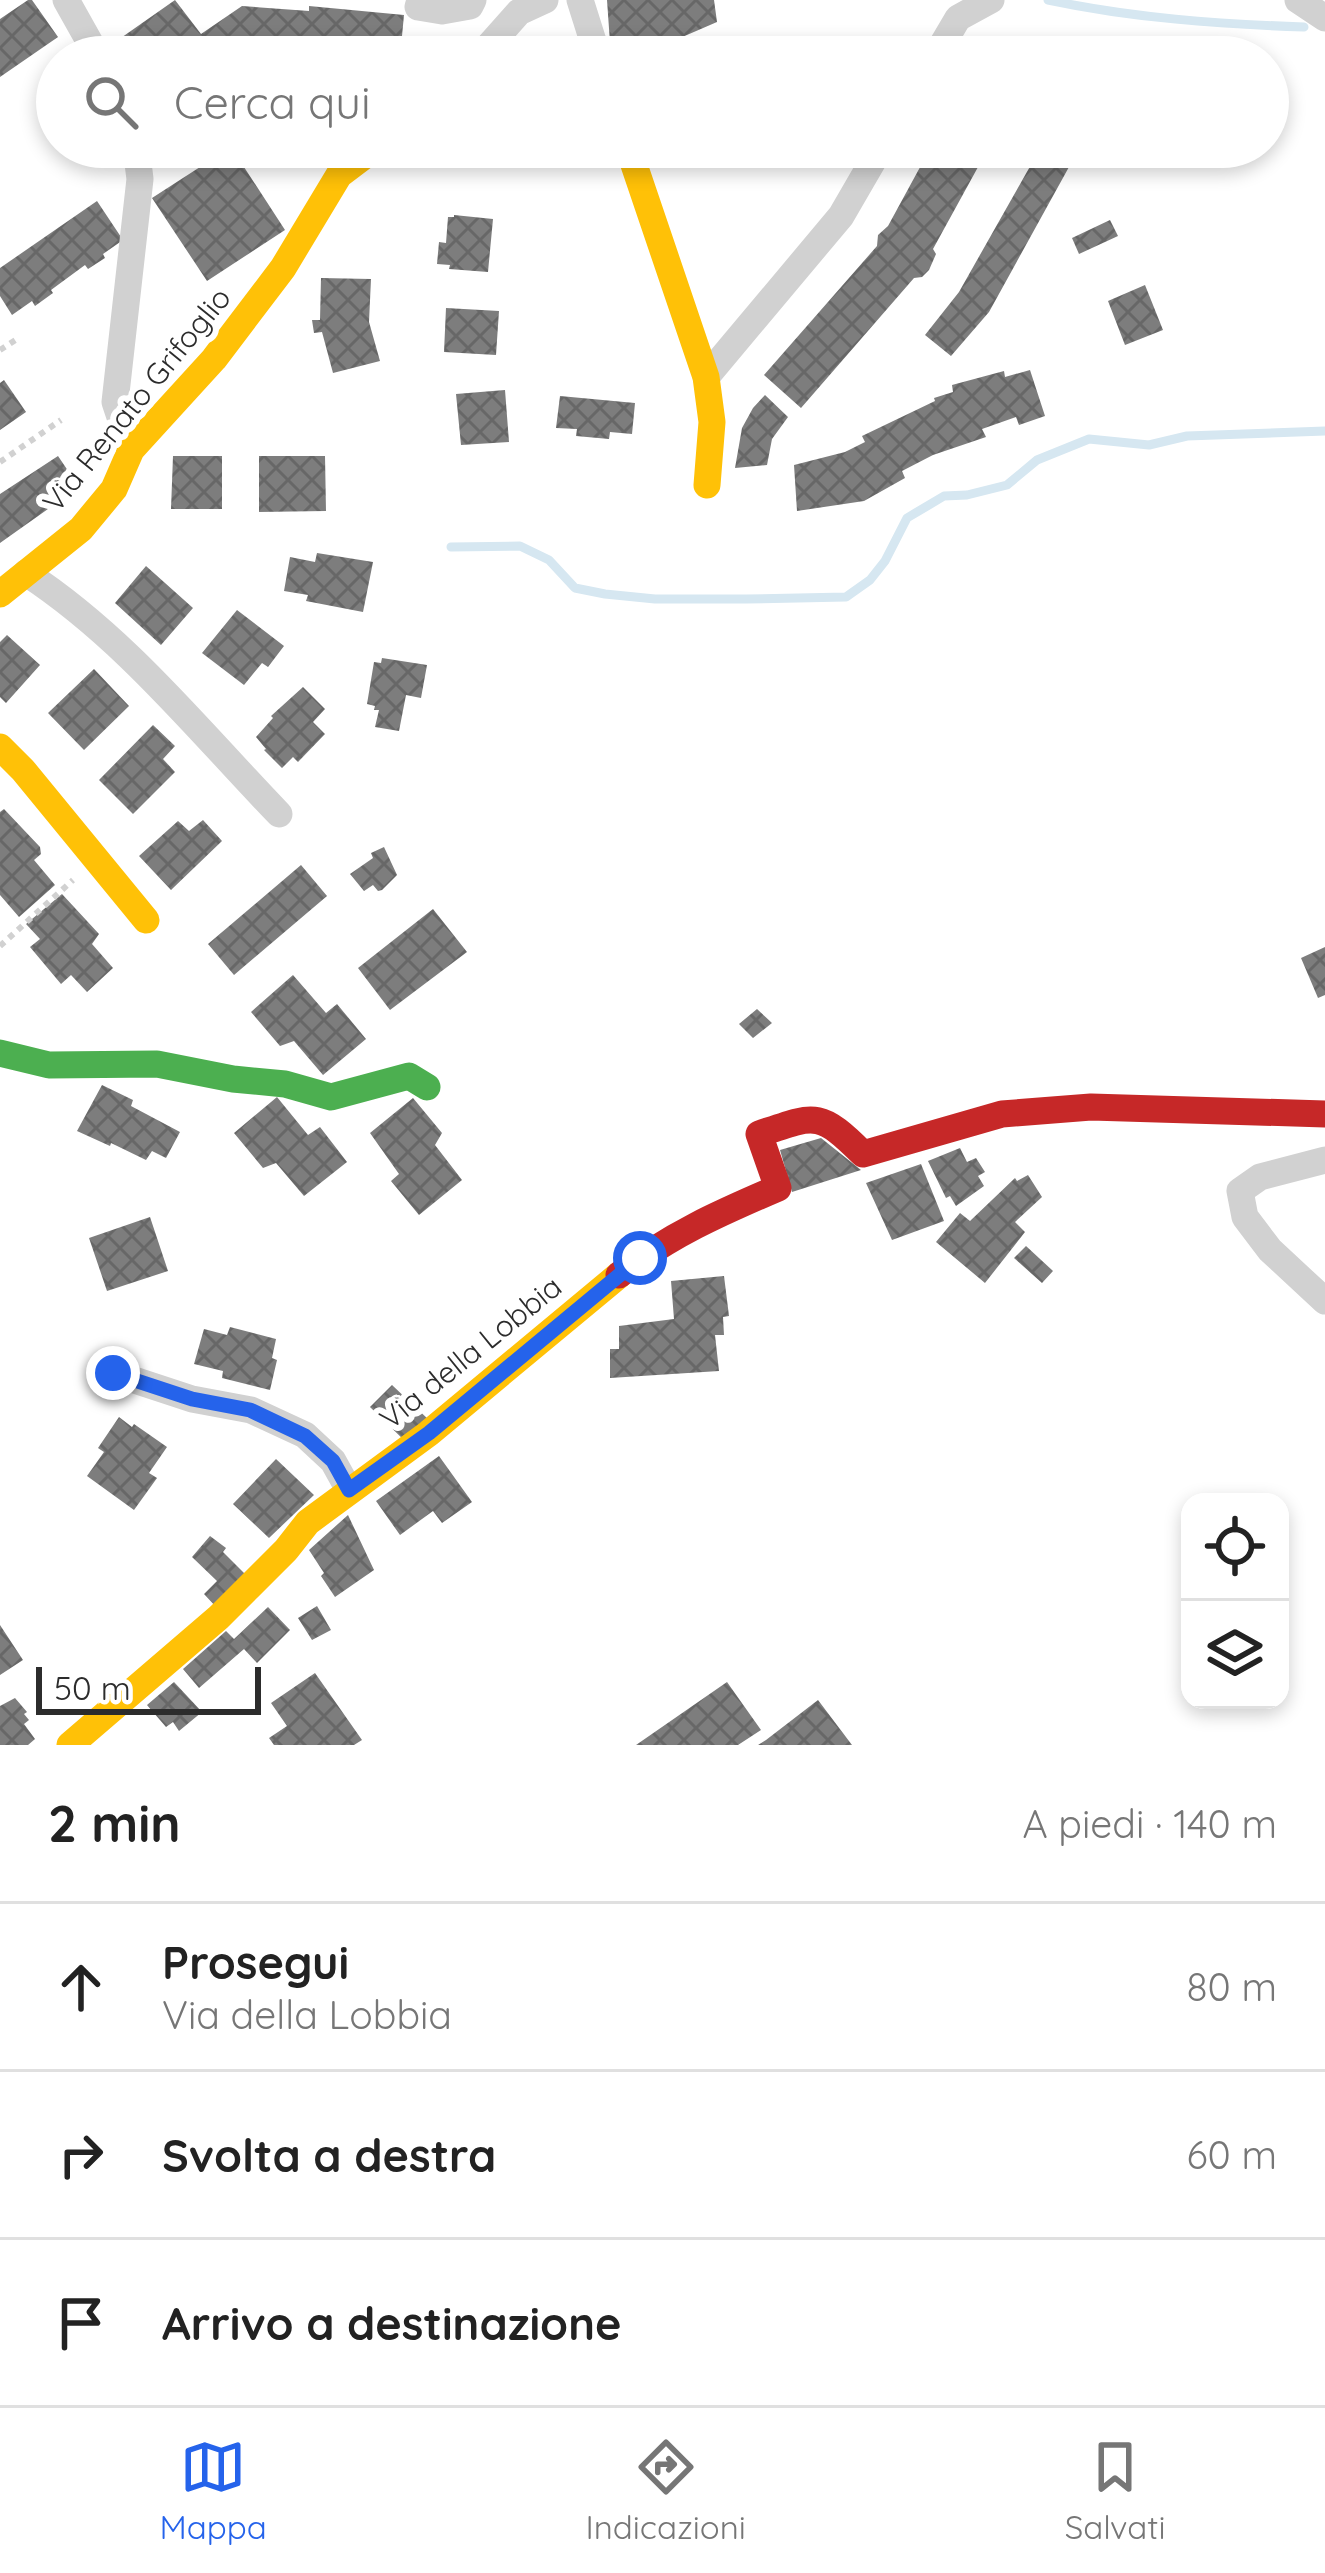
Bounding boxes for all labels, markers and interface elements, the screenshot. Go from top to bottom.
search box [36,36,1289,168]
icon: search [78,69,144,135]
text: Cerca qui [174,74,371,130]
street label: Via Renato Grifoglio [34,279,239,519]
route start [613,1231,667,1285]
street label: Via della Lobbia [372,1267,569,1437]
route end [86,1346,140,1400]
map controls [1181,1493,1289,1709]
button: locate [1181,1493,1289,1601]
button: layers [1181,1601,1289,1709]
scale bar [36,1661,261,1714]
text: 50 m [54,1667,131,1708]
text: 2 min [48,1791,181,1855]
text: A piedi · 140 m [1022,1799,1277,1848]
text: Prosegui [162,1934,349,1990]
icon: ahead [48,1954,114,2020]
text: 80 m [1187,1962,1277,2011]
text: Via della Lobbia [162,1990,452,2039]
icon: right [48,2122,114,2188]
text: Svolta a destra [162,2127,496,2183]
text: 60 m [1187,2130,1277,2179]
icon: arrive [48,2290,114,2356]
text: Arrivo a destinazione [162,2295,622,2351]
tab: Mappa [159,2434,267,2547]
tab: Indicazioni [585,2434,746,2547]
tab: Salvati [1065,2434,1166,2547]

